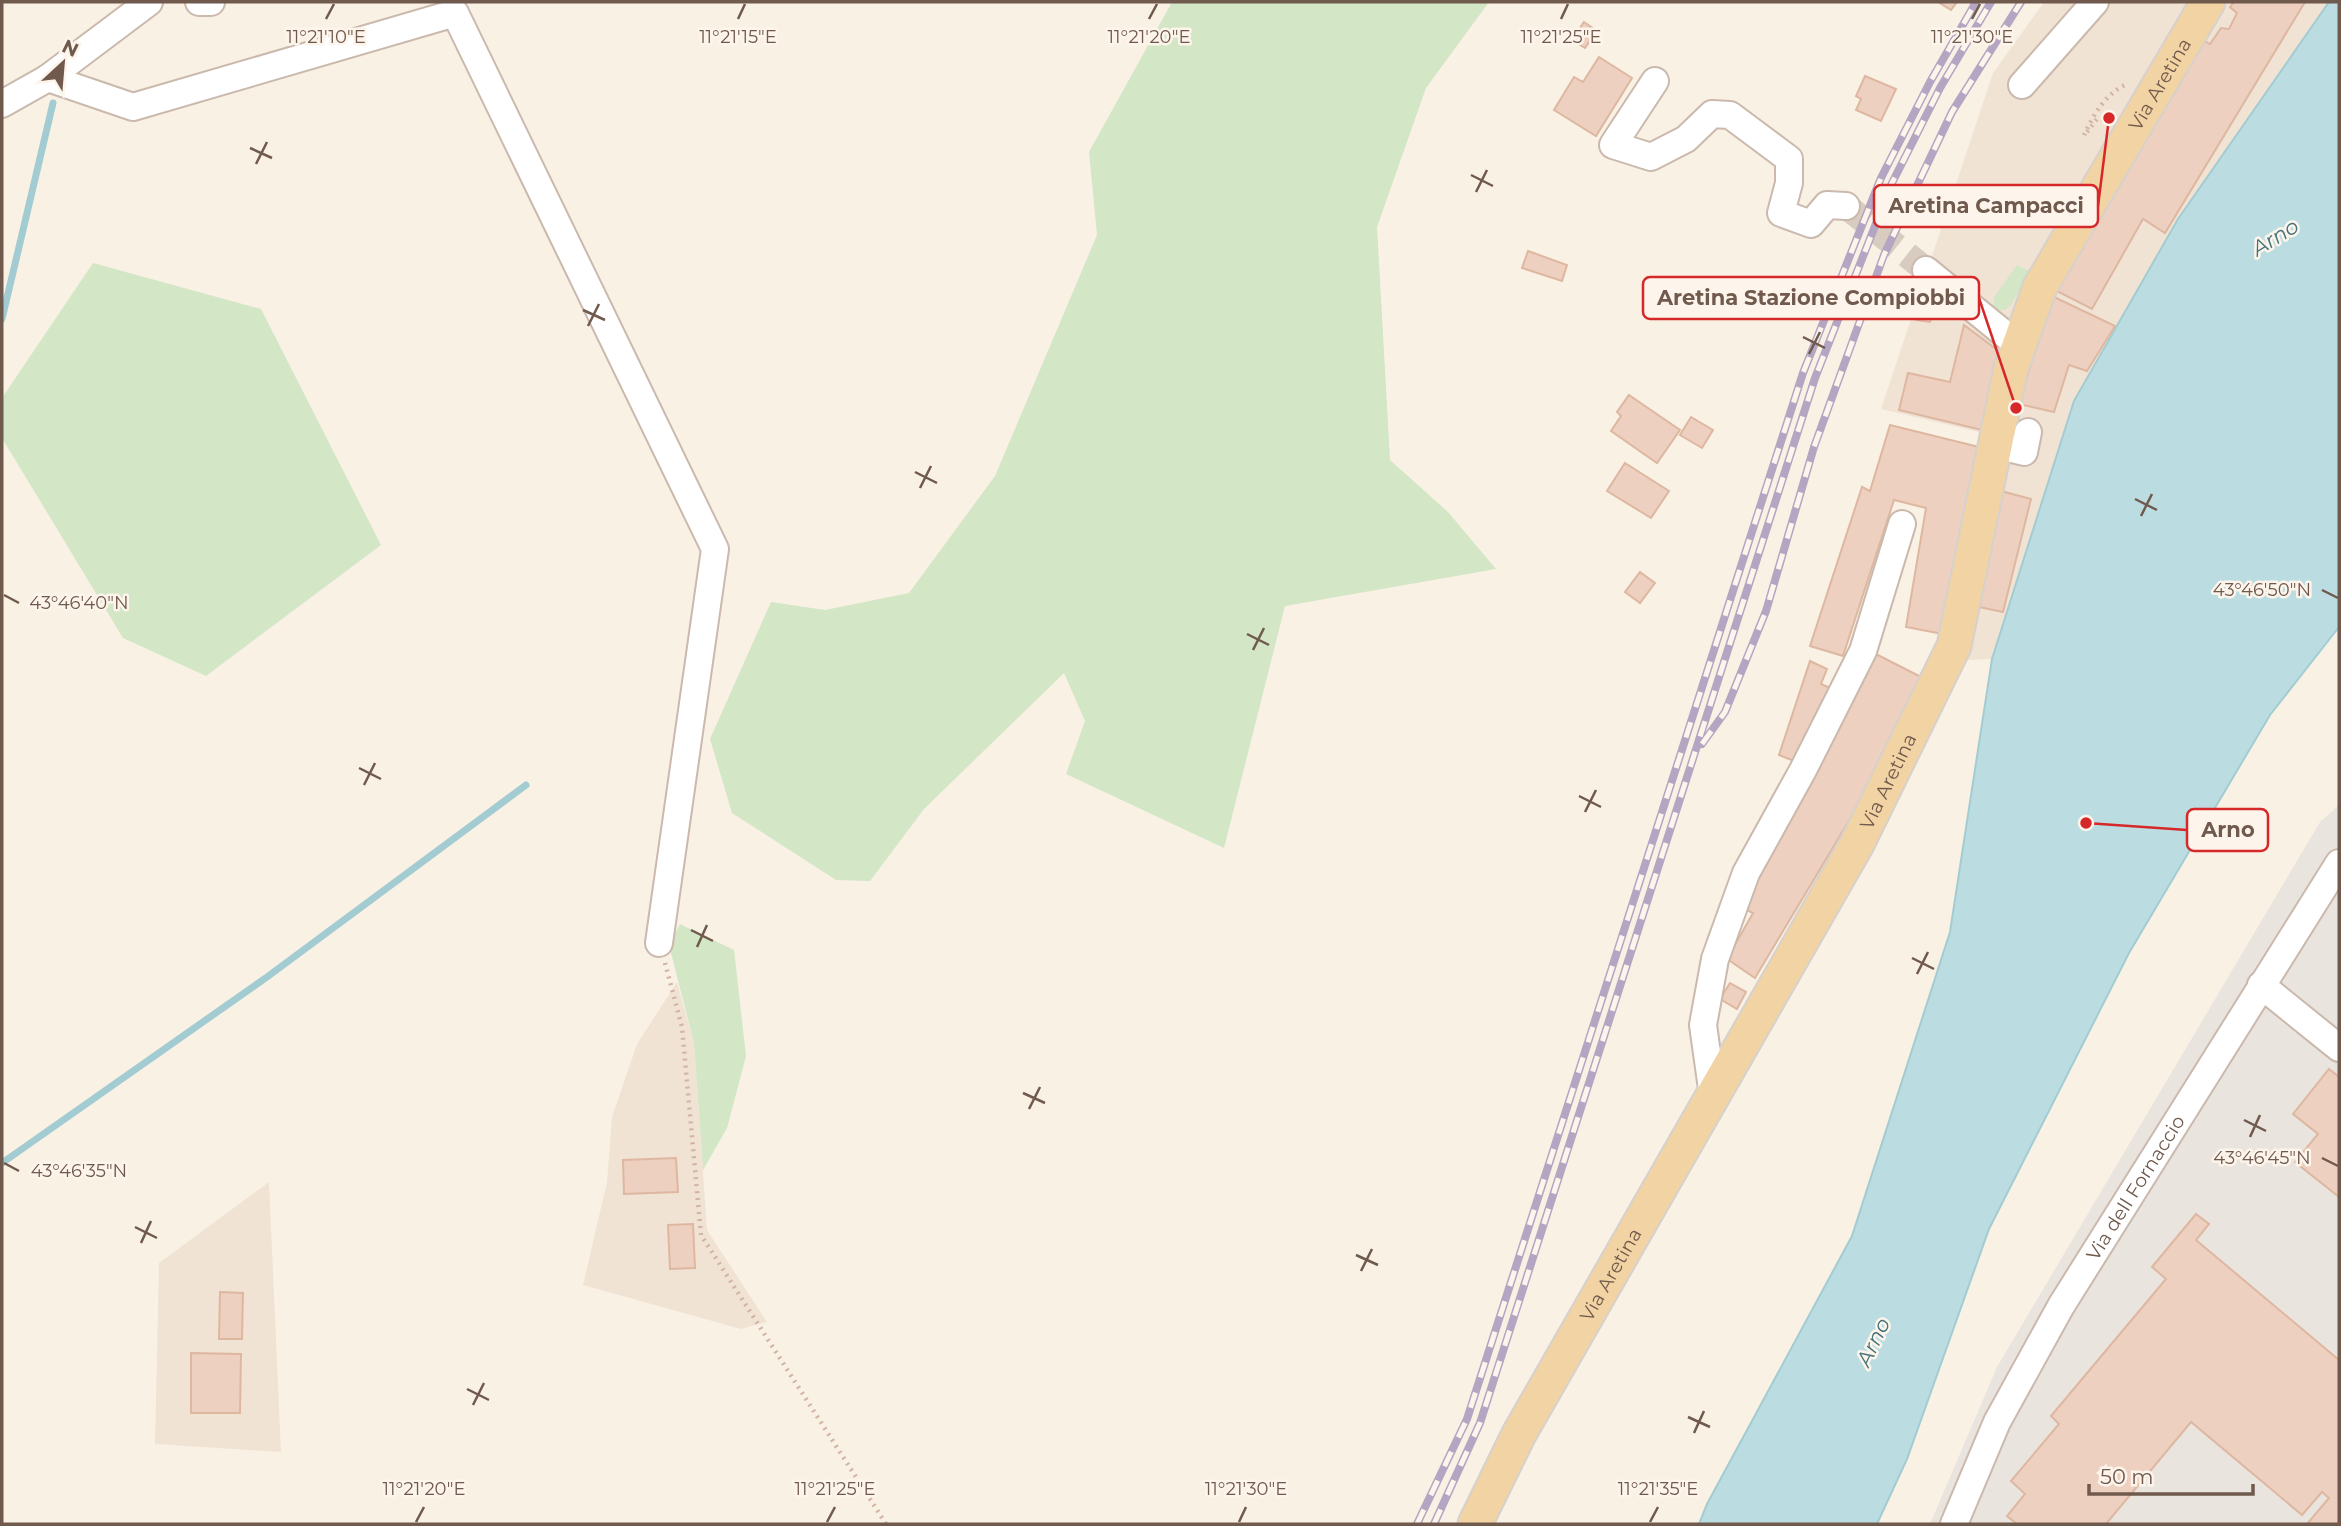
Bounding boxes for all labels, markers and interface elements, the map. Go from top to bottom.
text: 11°21'10"E [286,26,366,48]
text: 11°21'15"E [699,26,777,48]
text: 11°21'20"E [1108,26,1190,48]
text: 11°21'25"E [1520,26,1602,48]
text: 11°21'30"E [1931,26,2013,48]
north arrow [28,28,98,98]
text: N [58,34,82,62]
street label: Via Aretina [2123,34,2196,135]
callout: Aretina Campacci [1874,185,2098,227]
text: Aretina Campacci [1887,193,2084,218]
water label: Arno [2245,213,2303,262]
callout: Aretina Stazione Compiobbi [1643,277,1979,319]
text: Aretina Stazione Compiobbi [1656,285,1965,310]
text: 43°46'50"N [2213,579,2311,601]
text: 43°46'40"N [29,592,129,614]
street label: Via Aretina [1855,730,1921,833]
callout: Arno [2187,809,2268,851]
text: Arno [2200,817,2255,842]
street label: Via dell Fornaccio [2081,1111,2190,1264]
text: 43°46'45"N [2213,1147,2311,1169]
text: 43°46'35"N [31,1160,127,1182]
street label: Via Aretina [1575,1224,1646,1325]
water label: Arno [1850,1314,1895,1372]
scale bar [2089,1452,2254,1496]
text: 50 m [2100,1464,2154,1489]
text: 11°21'20"E [383,1478,465,1500]
text: 11°21'25"E [794,1478,876,1500]
text: 11°21'30"E [1205,1478,1287,1500]
text: 11°21'35"E [1618,1478,1698,1500]

